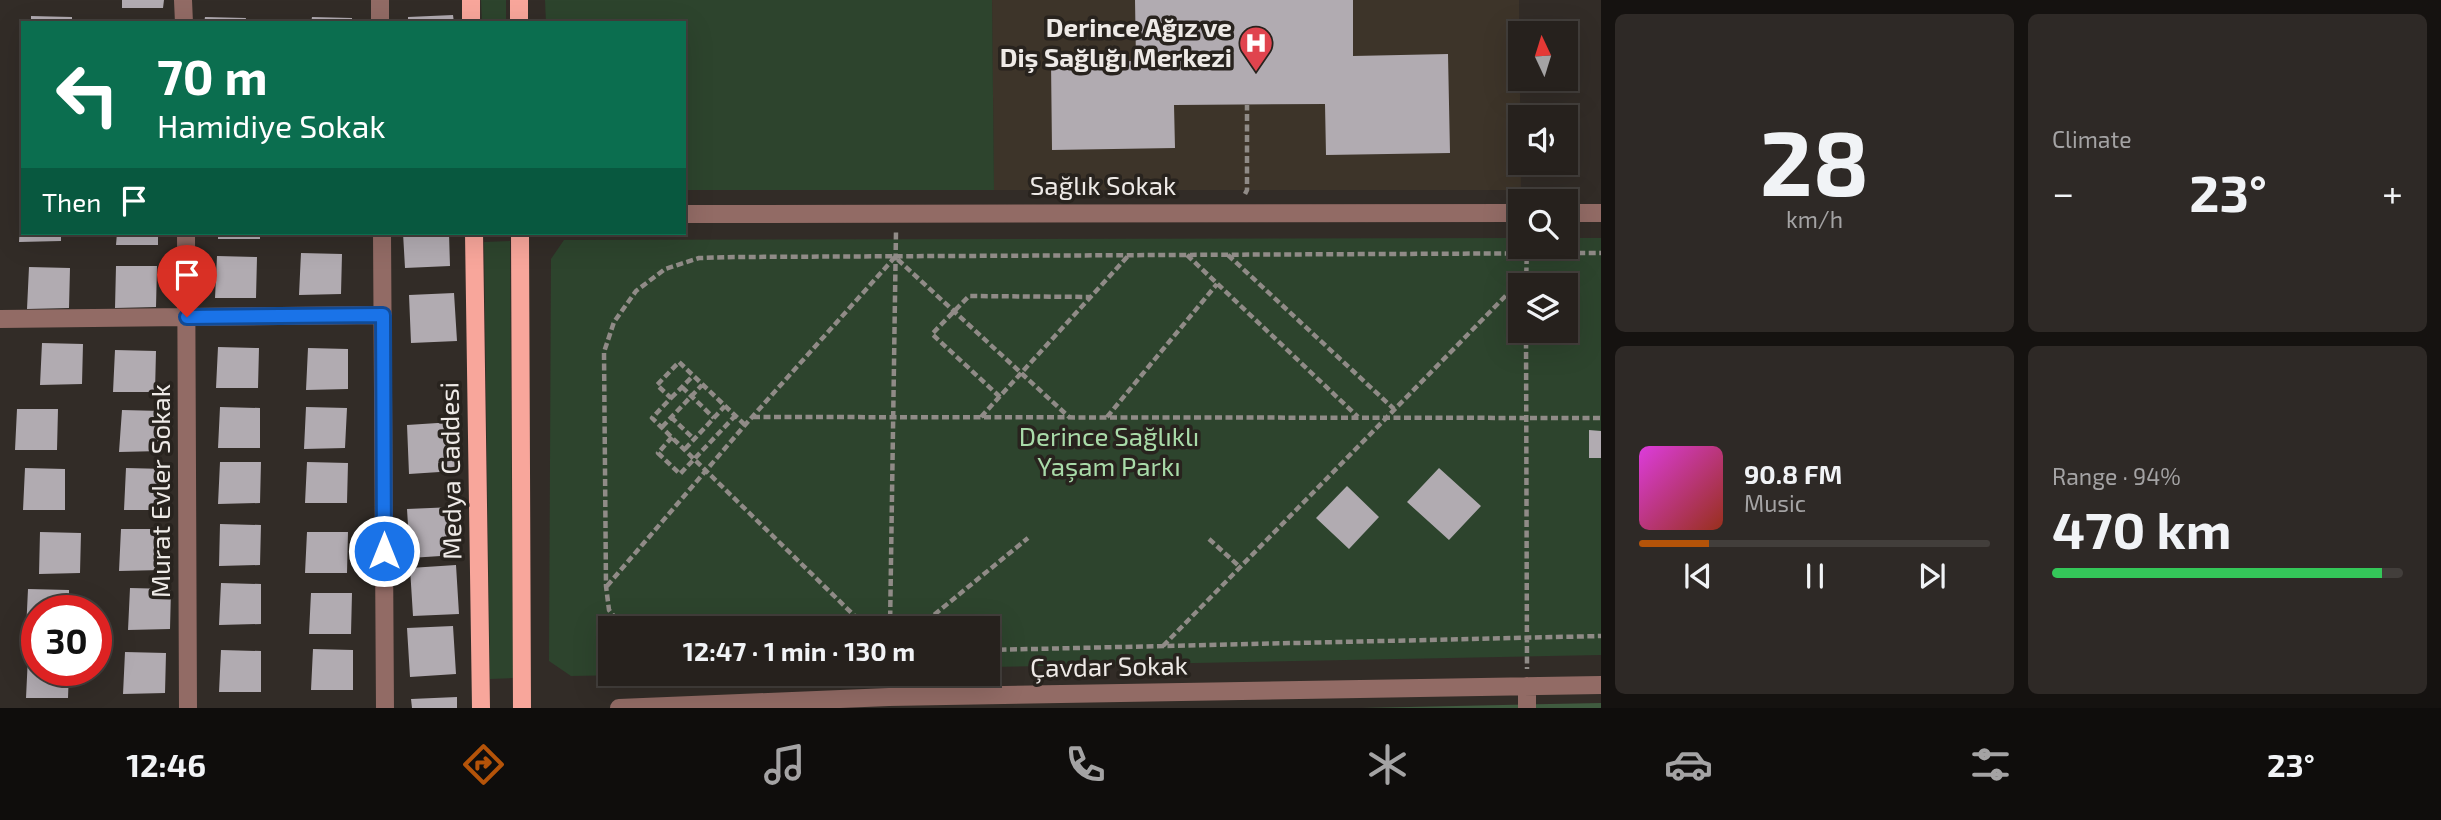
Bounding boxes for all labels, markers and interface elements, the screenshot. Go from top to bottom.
place label: Derince Ağız ve Diş Sağlığı Merkezi [1000,11,1232,74]
north arrow [1508,21,1578,91]
map controls [1508,21,1578,343]
hospital icon: Derince Ağız ve Diş Sağlığı Merkezi [1237,24,1275,73]
text: 70 m [157,46,268,105]
icon: left [42,49,133,140]
button: sound [1508,105,1578,175]
text: 28 [1760,105,1869,214]
text: Hamidiye Sokak [157,106,386,144]
text: Climate [2052,125,2132,153]
text: 23° [2189,160,2267,222]
street label: Sağlık Sokak [1030,169,1176,200]
text: − [2052,169,2074,215]
text: + [2382,169,2403,215]
icon: arrive [115,182,153,220]
text: Then [42,186,101,217]
button: search [1508,189,1578,259]
text: km/h [1786,205,1843,233]
pin [157,245,217,317]
icon: arrive [168,256,206,294]
button: layers [1508,273,1578,343]
street label: Medya Caddesi [432,382,467,560]
street label: Murat Evler Sokak [144,384,175,598]
park label: Derince Sağlıklı Yaşam Parkı [1019,420,1199,483]
text: 90.8 FM [1744,458,1842,489]
text: Range · 94% [2052,462,2181,490]
text: Music [1744,489,1806,517]
text: 470 km [2052,497,2232,559]
position arrow [347,514,421,588]
icon: previous [1679,557,1717,595]
icon: pause [1796,557,1834,595]
icon: next [1913,557,1951,595]
speed limit sign: 30 [21,595,112,686]
text: 12:47 · 1 min · 130 m [683,635,915,666]
street label: Çavdar Sokak [1030,649,1188,684]
icon: directions [459,740,508,789]
icon: music [760,740,809,789]
icon: phone [1061,740,1110,789]
icon: climate [1363,740,1412,789]
icon: car [1664,740,1713,789]
icon: filters [1966,740,2015,789]
text: 12:46 [126,745,206,783]
text: 23° [2267,745,2315,783]

